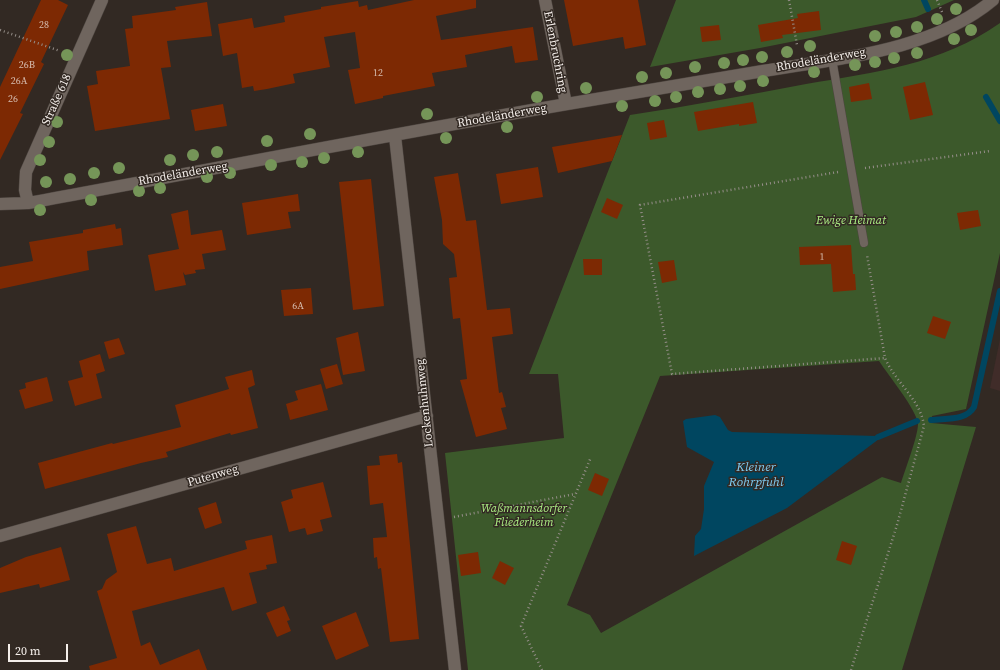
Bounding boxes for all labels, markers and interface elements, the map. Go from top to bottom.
street label: Erlenbruchring [540,10,570,94]
house number: 28 [39,19,49,31]
street label: Rhodeländerweg [775,45,867,75]
house number: 26B [19,59,35,71]
house number: 12 [373,67,383,79]
street label: Straße 618 [39,72,75,128]
house number: 26A [11,75,27,87]
house number: 26 [8,93,18,105]
street label: Rhodeländerweg [456,101,548,131]
street label: Rhodeländerweg [137,159,229,189]
park label: Ewige Heimat [816,214,886,228]
house number: 1 [820,251,824,263]
house number: 6A [292,300,304,312]
street label: Lockenhuhnweg [413,358,437,448]
water label: Kleiner Rohrpfuhl [728,460,784,491]
street label: Putenweg [186,462,240,490]
park label: Waßmannsdorfer Fliederheim [481,502,567,530]
scale bar [10,636,70,662]
text: 20 m [15,643,41,659]

